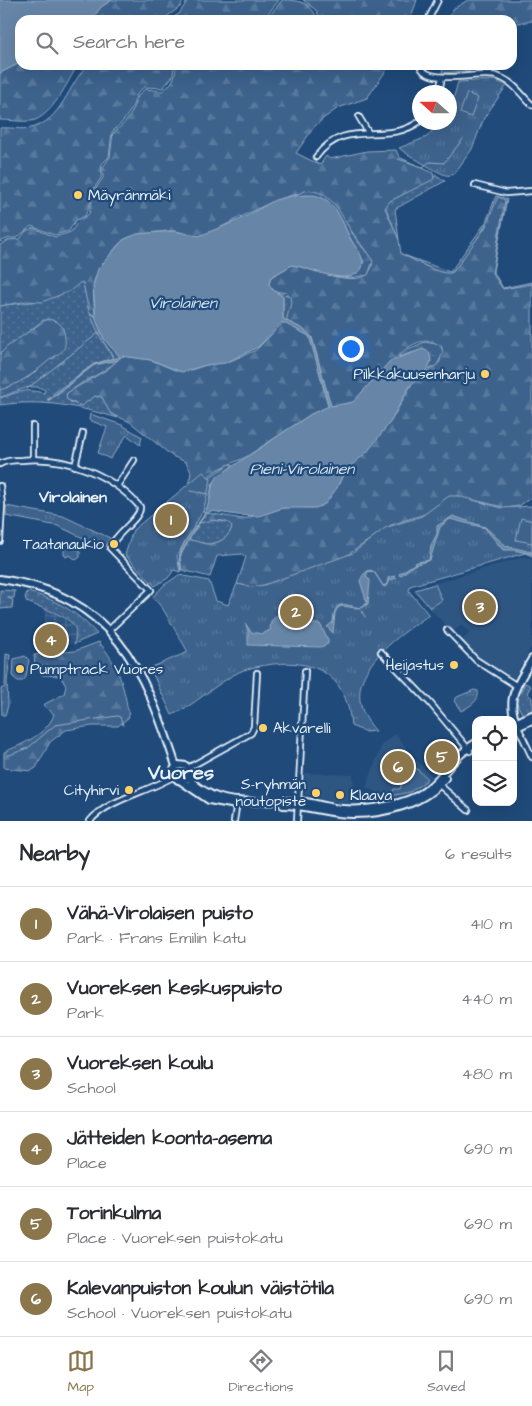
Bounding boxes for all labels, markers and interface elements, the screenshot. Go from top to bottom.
search box [15,15,517,70]
icon: search [33,29,61,57]
text: Search here [73,29,185,56]
north arrow [412,85,457,130]
place label: Mäyränmäki [88,185,171,207]
marker: Mäyränmäki [72,189,84,201]
water label: Virolainen [149,292,219,314]
your location [338,336,364,362]
place label: Pilkkakuusenharju [354,364,475,385]
marker: Pilkkakuusenharju [479,368,491,380]
water label: Pieni-Virolainen [250,458,356,480]
district label: Virolainen [38,486,107,508]
pin: 1 [155,501,187,539]
place label: Taatanaukio [23,534,105,555]
marker: Taatanaukio [108,538,120,550]
pin: 3 [464,588,496,626]
pin: 2 [280,593,312,631]
pin: 4 [35,621,67,659]
place label: Heijastus [385,655,444,676]
place label: Pumptrack Vuores [30,659,164,680]
marker: Heijastus [448,659,460,671]
marker: Pumptrack Vuores [14,663,26,675]
map controls [472,716,517,806]
button: locate [472,716,517,761]
place label: Akvarelli [273,718,331,739]
marker: Akvarelli [257,722,269,734]
pin: 5 [426,738,458,776]
pin: 6 [382,748,414,786]
district label: Vuores [147,759,214,787]
button: layers [472,761,517,806]
place label: S-ryhmän noutopiste [236,774,306,812]
place label: Cityhirvi [64,780,120,802]
marker: Cityhirvi [123,784,135,796]
place label: Klaava [350,785,392,806]
marker: S-ryhmän noutopiste [310,787,322,799]
marker: Klaava [334,789,346,801]
text: Nearby [20,839,90,868]
text: 6 results [445,843,512,865]
text: Vähä-Virolaisen puisto [67,900,253,927]
text: 1 [35,913,37,935]
text: 410 m [470,913,512,935]
text: Park · Frans Emilin katu [67,927,246,949]
text: Vuoreksen keskuspuisto [67,975,282,1002]
text: 2 [31,988,41,1010]
text: 440 m [461,988,512,1010]
text: Park [67,1002,104,1024]
text: Vuoreksen koulu [67,1050,213,1077]
text: 3 [32,1063,40,1085]
text: 480 m [462,1063,512,1085]
text: School [67,1077,116,1099]
text: Jätteiden koonta-asema [67,1125,272,1152]
text: 4 [31,1138,41,1160]
text: 690 m [464,1138,512,1160]
text: Place [67,1152,107,1174]
text: Torinkulma [67,1200,161,1227]
text: 5 [30,1213,42,1235]
text: 690 m [464,1213,512,1235]
text: Place · Vuoreksen puistokatu [67,1227,283,1249]
text: Kalevanpuiston koulun väistötila [67,1275,334,1302]
text: 6 [31,1288,41,1310]
text: 690 m [464,1288,512,1310]
text: School · Vuoreksen puistokatu [67,1302,292,1324]
tab: Map [67,1347,95,1397]
tab: Directions [228,1347,293,1397]
tab: Saved [427,1347,465,1397]

